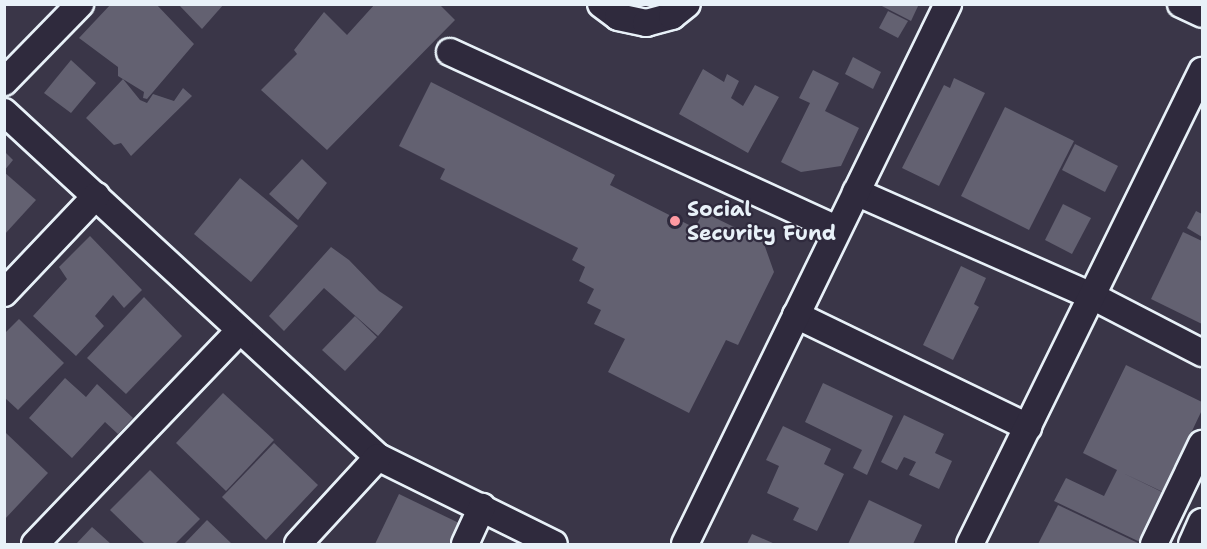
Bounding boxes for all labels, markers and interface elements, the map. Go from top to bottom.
place label: Social Security Fund [687,196,836,246]
marker: Social Security Fund [668,214,682,228]

